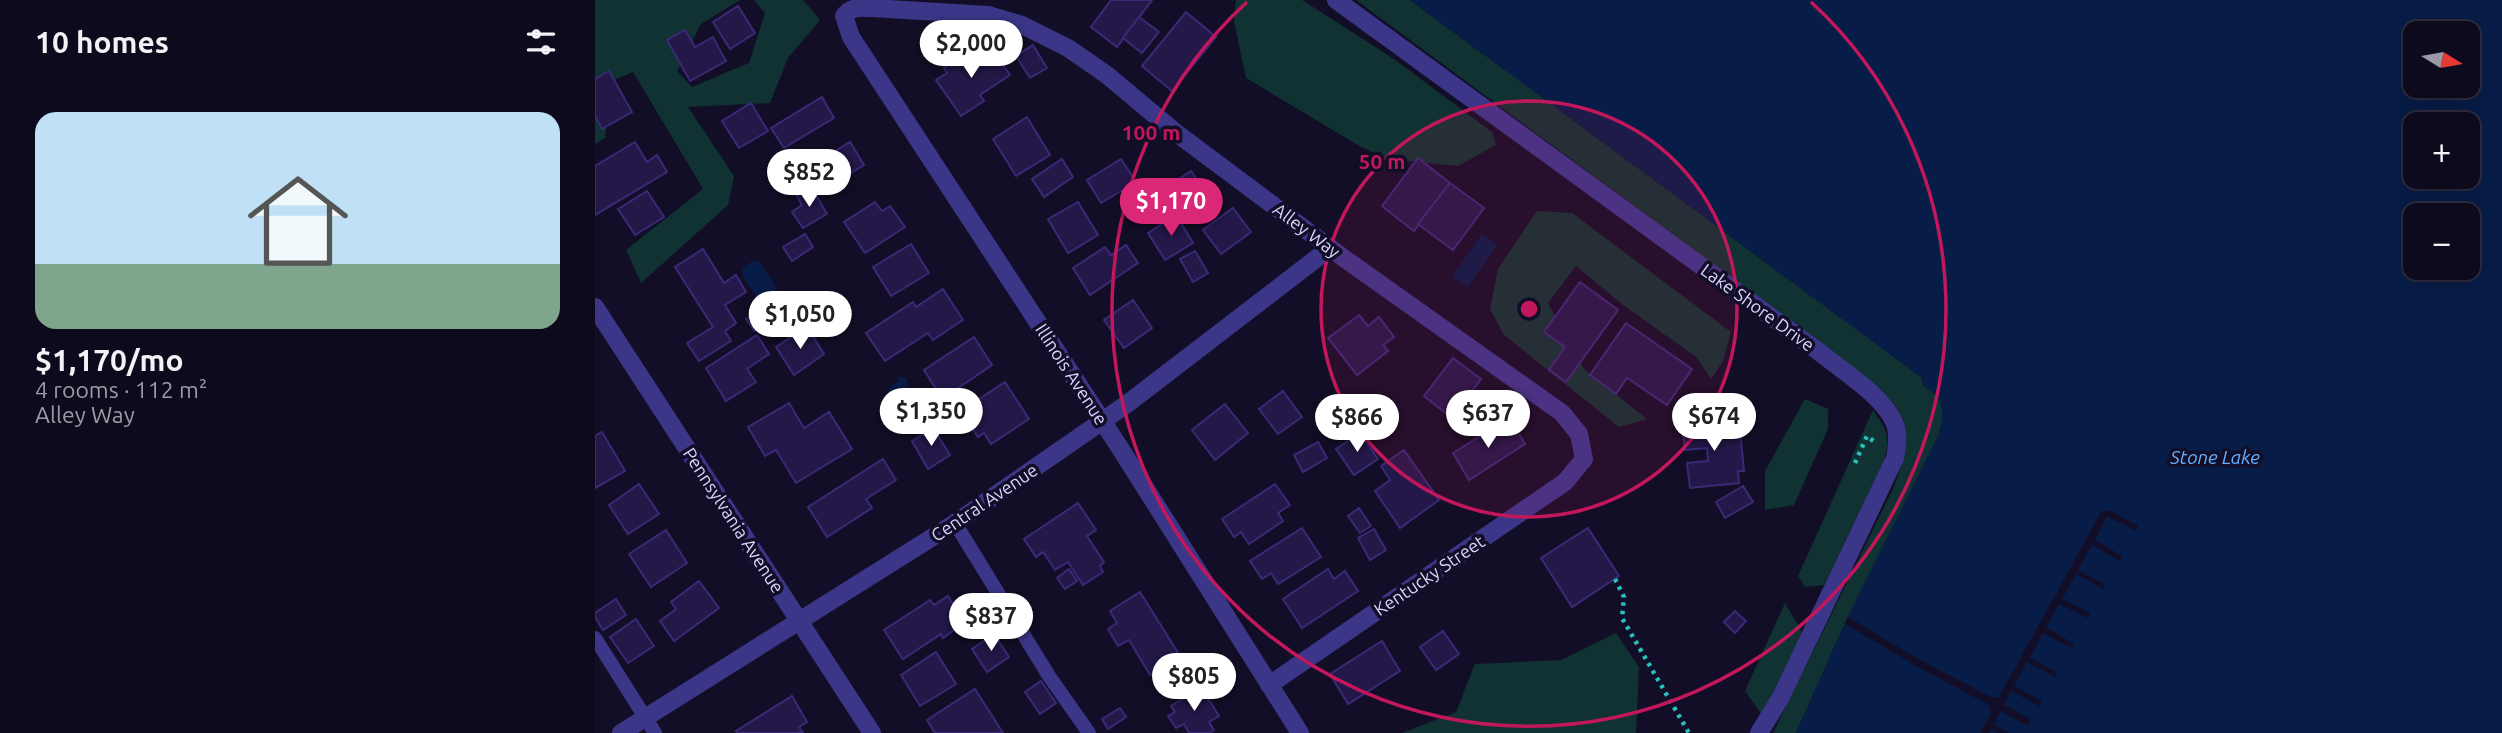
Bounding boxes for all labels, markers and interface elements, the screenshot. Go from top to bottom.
pin: $2,000 [914,20,1028,80]
north arrow [2403,21,2480,98]
map controls [2403,21,2480,280]
icon: filters [522,23,560,61]
text: 10 homes [35,25,169,59]
text: $2,000 [936,30,1006,55]
button: + [2403,112,2480,189]
text: 100 m [1122,120,1180,144]
text: 50 m [1359,149,1405,173]
pin: $852 [768,150,850,209]
icon: home [235,158,361,284]
text: $852 [783,159,835,184]
pin: $1,170 [1114,178,1228,238]
text: $1,170 [1136,188,1206,213]
street label: Alley Way [1270,199,1344,262]
button: − [2403,203,2480,280]
street label: Lake Shore Drive [1698,259,1818,355]
pin: $1,050 [743,292,857,351]
centre of rings [1517,297,1541,321]
text: $1,050 [765,301,835,326]
street label: Illinois Avenue [1032,320,1112,428]
text: $1,170/mo [35,343,184,377]
text: 4 rooms · 112 m² [35,377,207,402]
pin: $1,350 [874,388,988,448]
pin: $637 [1447,391,1529,450]
pin: $674 [1673,393,1755,453]
pin: $866 [1316,394,1398,454]
text: $1,350 [896,398,966,423]
text: $637 [1462,400,1514,425]
text: Alley Way [35,402,135,427]
text: $674 [1688,403,1740,428]
text: $866 [1331,404,1383,429]
street label: Pennsylvania Avenue [680,444,788,596]
water label: Stone Lake [2169,446,2260,468]
street label: Central Avenue [927,459,1041,545]
street label: Kentucky Street [1370,531,1488,619]
pin: $837 [950,594,1032,653]
text: $837 [965,603,1017,628]
pin: $805 [1153,654,1235,713]
text: $805 [1168,663,1220,688]

